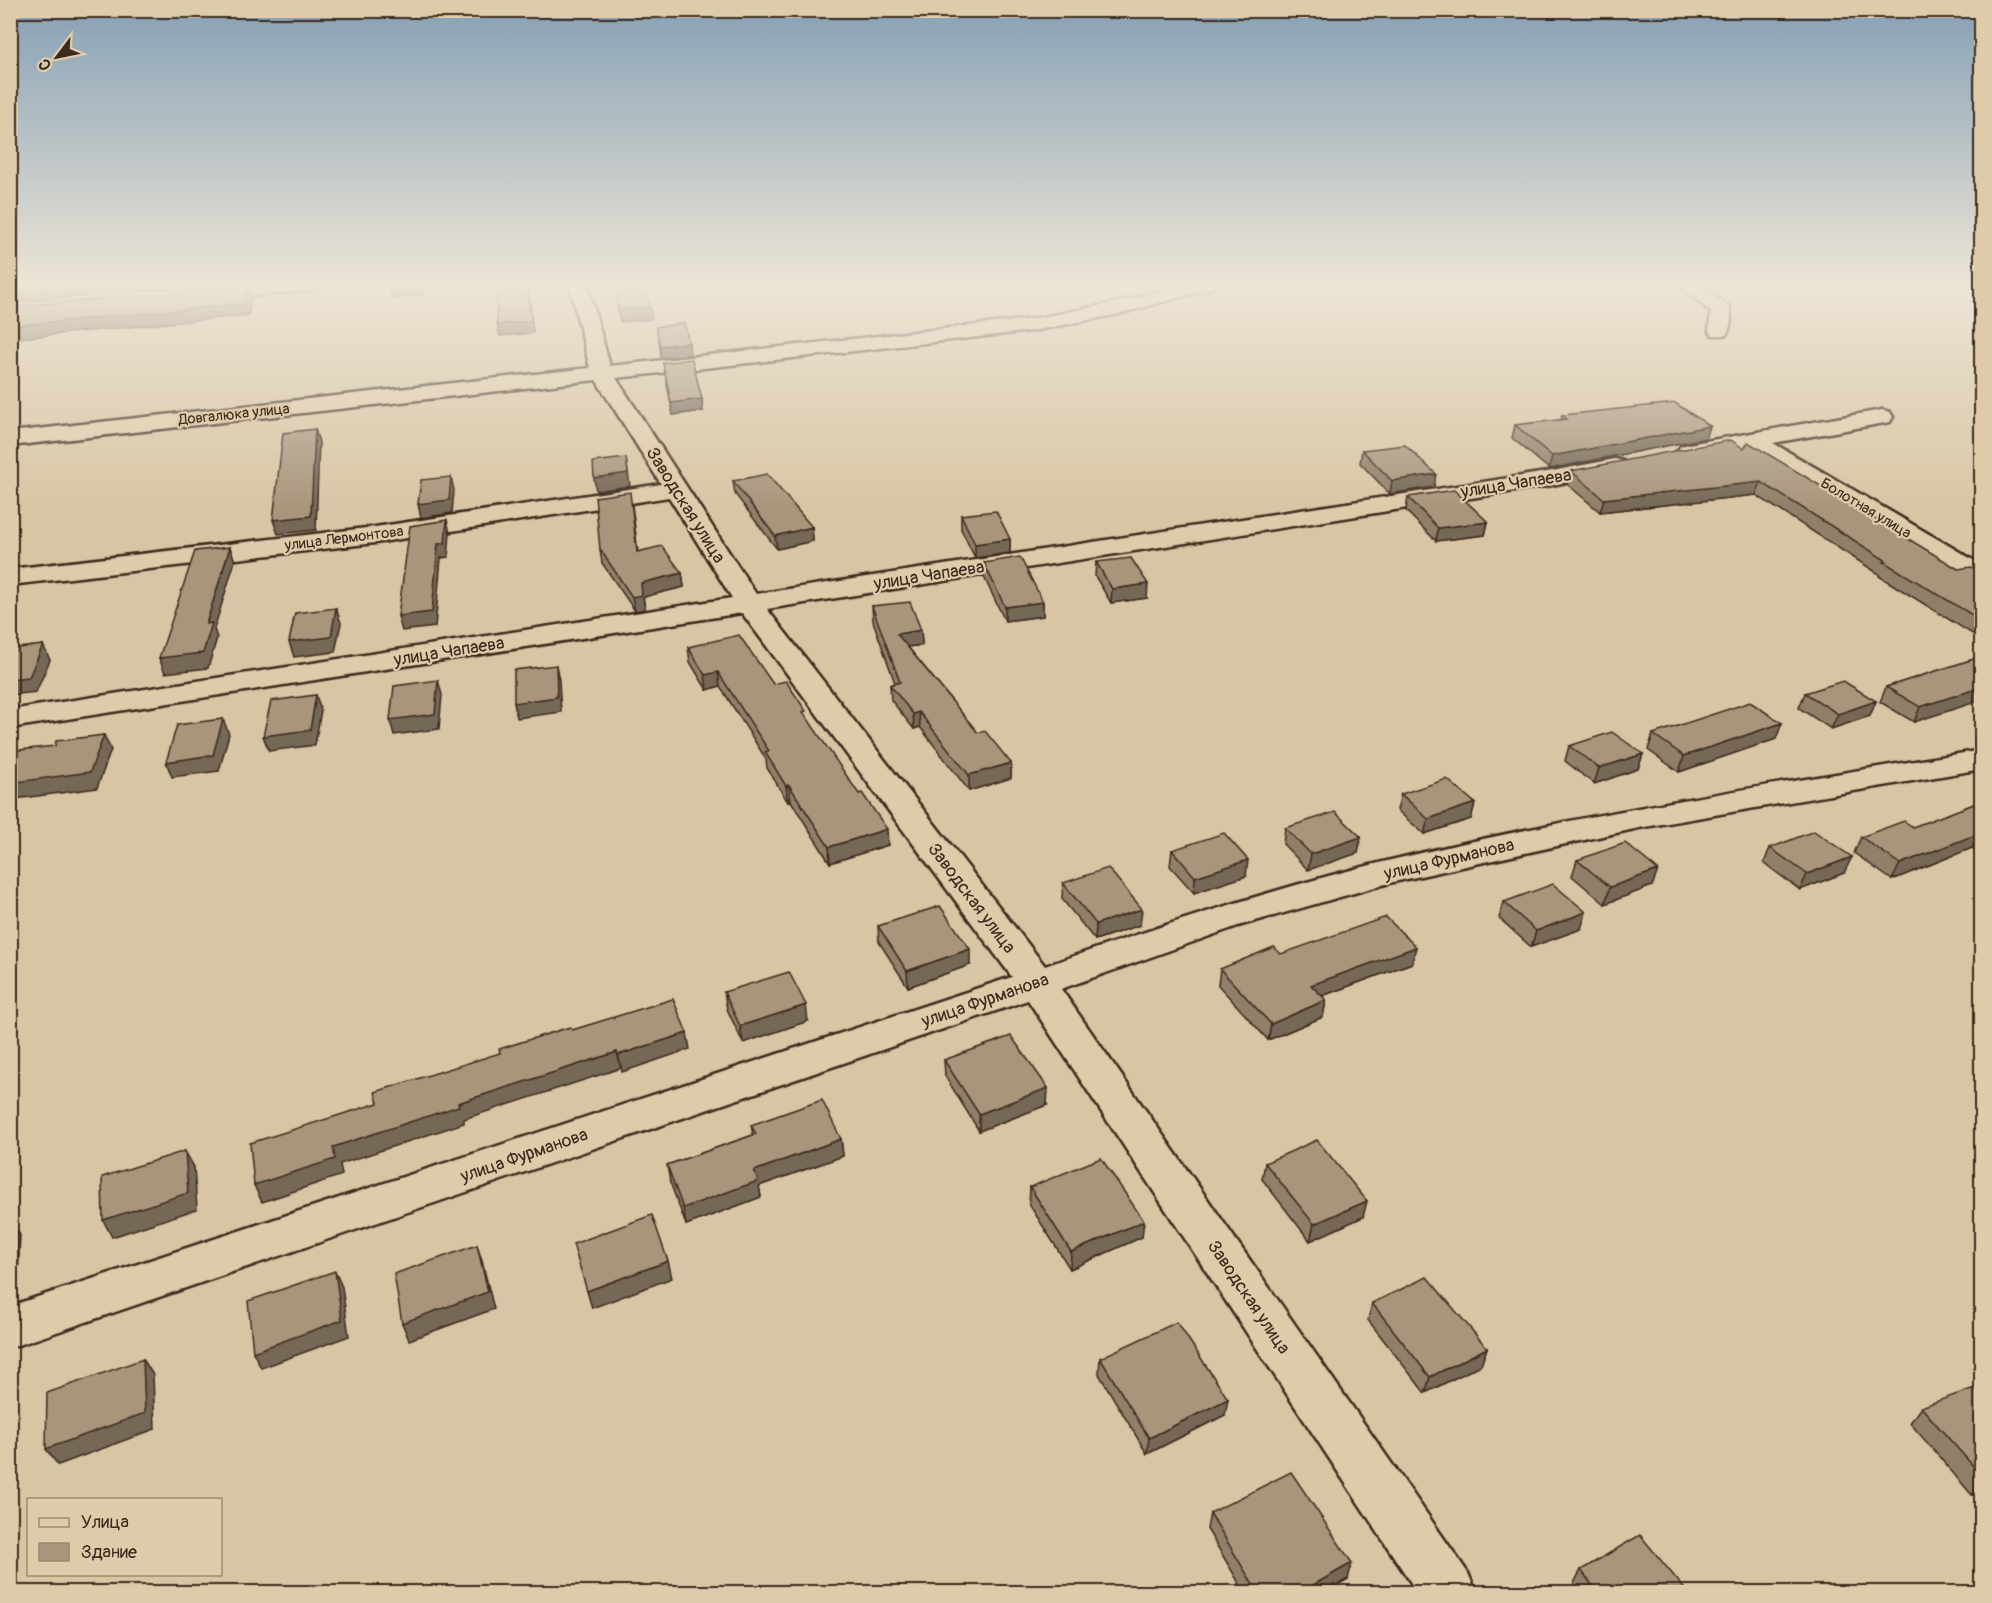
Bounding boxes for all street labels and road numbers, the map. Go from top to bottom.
street label: Довгалюка улица [177,399,290,430]
street label: Заводская улица [641,443,730,568]
street label: улица Чапаева [1458,463,1573,504]
street label: Болотная улица [1817,474,1915,543]
street label: улица Лермонтова [283,522,405,555]
street label: улица Чапаева [871,555,986,596]
street label: улица Чапаева [391,631,506,672]
street label: улица Фурманова [1381,833,1517,886]
street label: Заводская улица [923,838,1021,958]
street label: улица Фурманова [918,968,1052,1033]
street label: улица Фурманова [457,1123,591,1188]
street label: Заводская улица [1202,1236,1295,1359]

